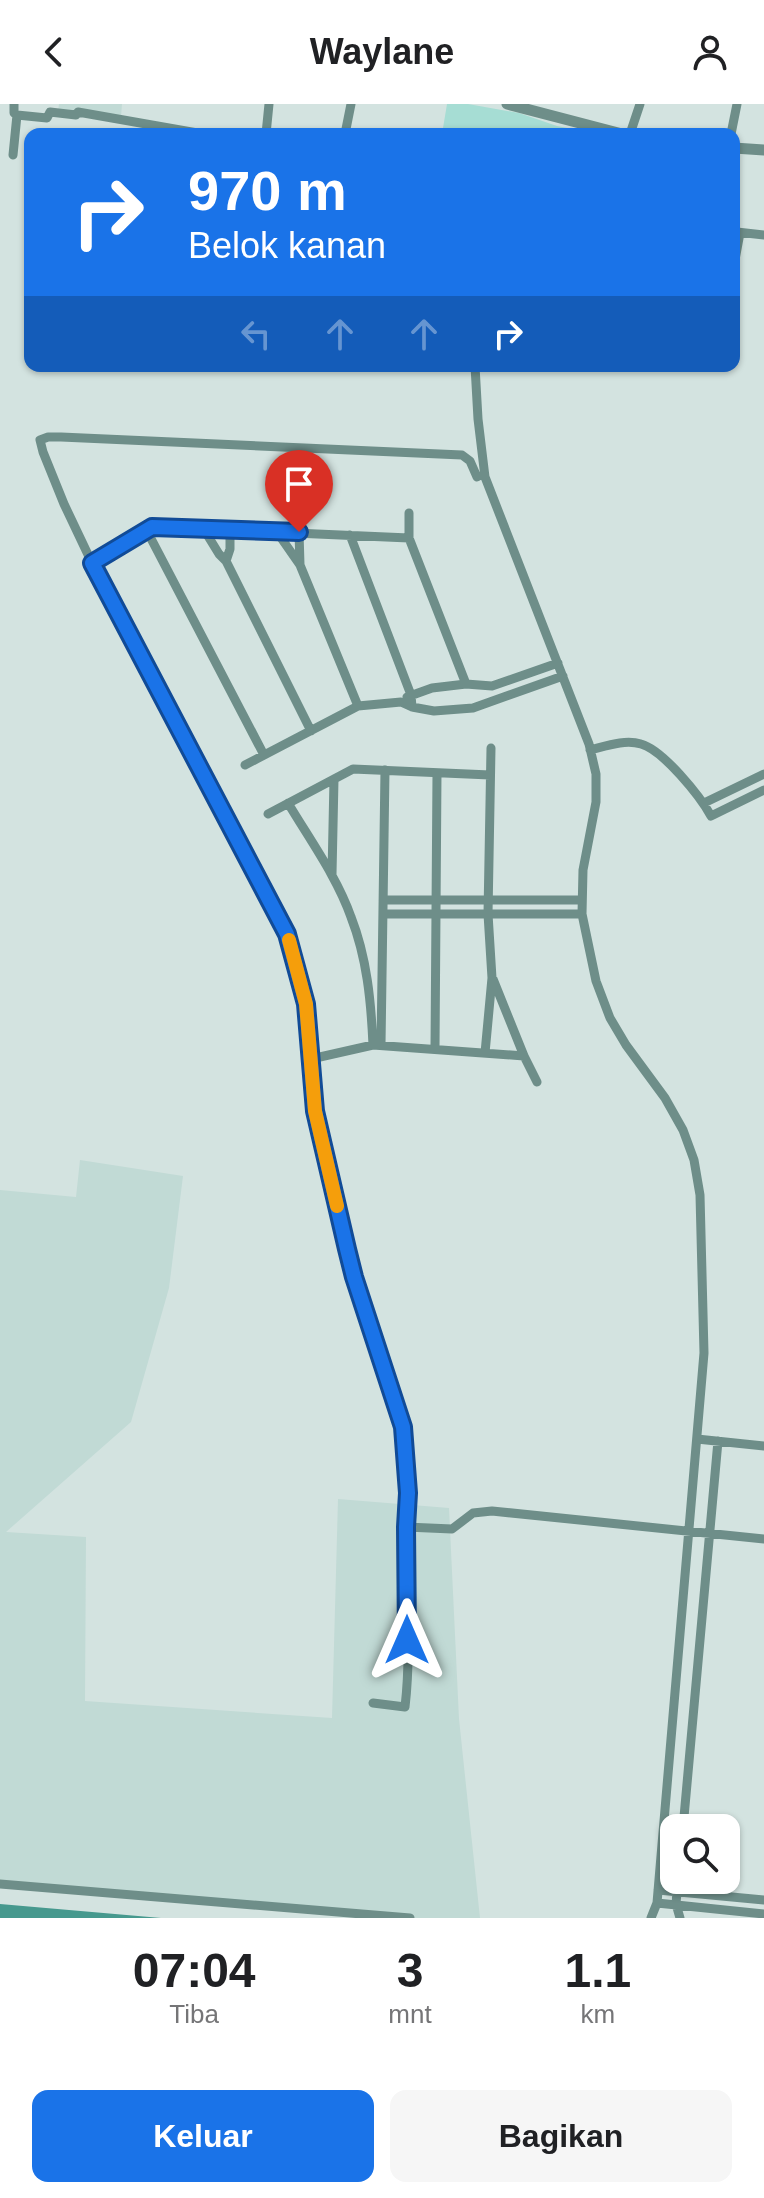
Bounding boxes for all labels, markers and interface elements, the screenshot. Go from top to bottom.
icon: back [32,30,76,74]
icon: person [688,30,732,74]
text: Waylane [310,31,454,72]
text: 970 m [188,159,347,222]
icon: right [56,160,160,264]
text: Belok kanan [188,225,386,266]
icon: left [234,312,278,356]
icon: ahead [318,312,362,356]
icon: ahead [402,312,446,356]
icon: right [486,312,530,356]
pin [265,450,333,532]
icon: arrive [277,462,321,506]
position arrow [365,1598,449,1682]
map controls [660,1814,740,1894]
button: search [660,1814,740,1894]
text: 07:04 [133,1944,256,1997]
text: 3 [397,1944,423,1997]
text: 1.1 [564,1944,631,1997]
text: Tiba [169,1999,219,2029]
text: mnt [388,1999,432,2029]
text: km [580,1999,615,2029]
button: Keluar [32,2090,374,2182]
button: Bagikan [390,2090,732,2182]

